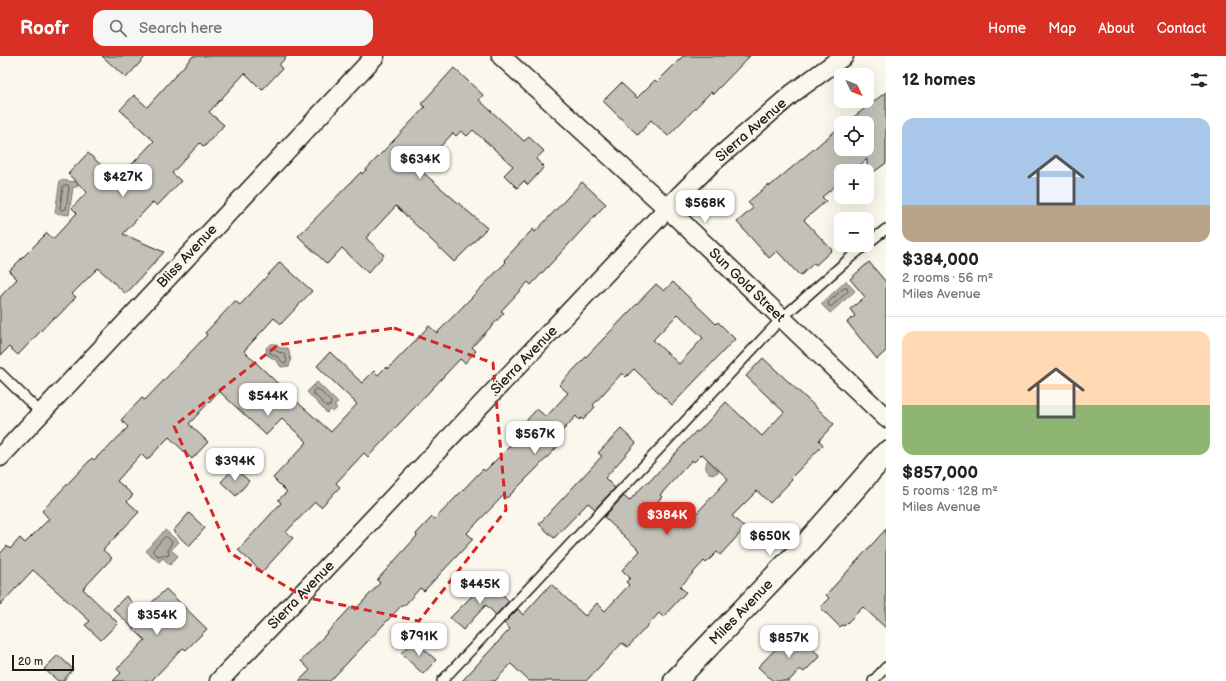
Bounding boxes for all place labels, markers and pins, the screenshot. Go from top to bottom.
pin: $634K [392,146,448,180]
pin: $427K [95,164,151,198]
pin: $568K [677,190,733,224]
pin: $544K [240,383,296,417]
pin: $567K [507,421,563,455]
pin: $394K [207,448,263,482]
pin: $384K [639,502,695,536]
pin: $650K [742,523,798,557]
pin: $445K [452,571,508,605]
pin: $354K [129,602,185,636]
pin: $791K [391,623,447,657]
pin: $857K [761,625,817,659]

